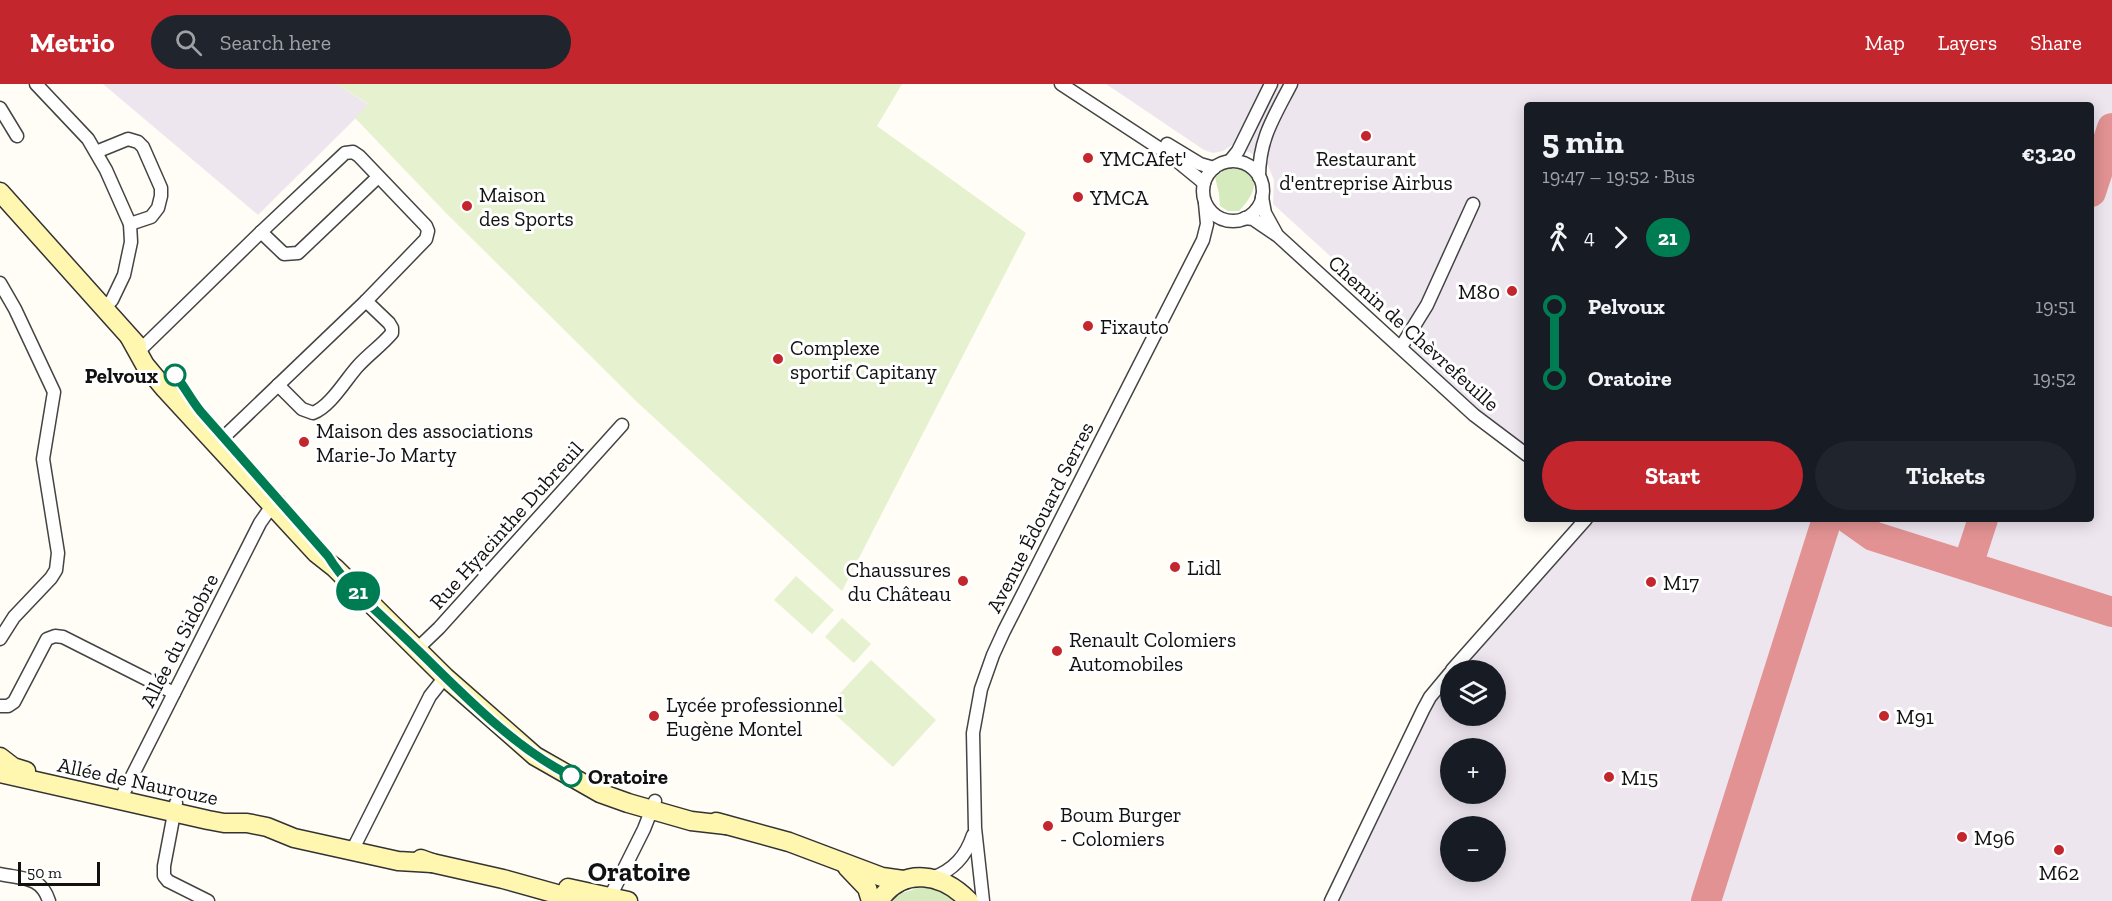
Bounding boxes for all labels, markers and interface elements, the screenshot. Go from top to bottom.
search box [151,15,571,69]
text: Metrio [30,26,115,59]
icon: search [172,26,205,59]
text: Search here [220,29,331,56]
text: Map [1865,30,1905,55]
text: Layers [1938,30,1997,55]
text: Share [2030,30,2082,55]
text: 5 min [1542,122,1624,161]
marker: Restaurant d'entreprise Airbus [1359,129,1373,143]
text: €3.20 [2022,140,2076,167]
place label: YMCAfet' [1099,146,1187,171]
place label: Restaurant d'entreprise Airbus [1279,146,1453,195]
marker: YMCAfet' [1081,151,1095,165]
text: 19:47 – 19:52 · Bus [1542,164,1695,188]
place label: Maison des Sports [479,182,574,231]
place label: YMCA [1089,185,1149,210]
marker: YMCA [1071,190,1085,204]
marker: Maison des Sports [460,199,474,213]
icon: walk [1542,221,1575,254]
icon: forward [1604,221,1637,254]
text: 4 [1584,225,1595,249]
text: 21 [1658,225,1678,250]
street label: Chemin de Chèvrefeuille [1323,250,1505,416]
place label: M80 [1458,279,1500,304]
marker: M80 [1505,284,1519,298]
text: Pelvoux [1588,293,1665,320]
text: 19:51 [2035,294,2076,318]
place label: Fixauto [1100,314,1169,339]
marker: Fixauto [1081,319,1095,333]
place label: Complexe sportif Capitany [790,335,937,384]
marker: Complexe sportif Capitany [771,352,785,366]
place label: Pelvoux [85,363,158,388]
marker: Pelvoux [164,364,186,386]
text: Oratoire [1588,365,1672,392]
text: 19:52 [2033,366,2076,390]
street label: Avenue Édouard Serres [981,417,1099,617]
place label: Maison des associations Marie-Jo Marty [316,418,533,467]
marker: Maison des associations Marie-Jo Marty [297,435,311,449]
street label: Rue Hyacinthe Dubreuil [424,436,588,614]
button: Start [1542,441,1803,510]
button: Tickets [1815,441,2076,510]
place label: Lidl [1187,555,1222,580]
place label: Chaussures du Château [846,557,951,606]
marker: Lidl [1168,560,1182,574]
street label: Allée du Sidobre [135,569,223,711]
place label: M17 [1663,570,1699,595]
line badge: 21 [331,572,385,610]
marker: Chaussures du Château [956,574,970,588]
marker: M17 [1644,575,1658,589]
text: 21 [348,579,368,604]
place label: Renault Colomiers Automobiles [1069,627,1236,676]
marker: Renault Colomiers Automobiles [1050,644,1064,658]
map controls [1440,660,1506,882]
button: layers [1440,660,1506,726]
place label: Lycée professionnel Eugène Montel [666,692,844,741]
place label: M91 [1896,704,1934,729]
marker: Lycée professionnel Eugène Montel [647,709,661,723]
marker: M91 [1877,709,1891,723]
button: + [1440,738,1506,804]
street label: Allée de Naurouze [56,752,221,810]
place label: Oratoire [588,764,668,789]
marker: Oratoire [560,765,582,787]
place label: M15 [1621,765,1658,790]
marker: M15 [1602,770,1616,784]
place label: Boum Burger - Colomiers [1060,802,1182,851]
button: − [1440,816,1506,882]
marker: Boum Burger - Colomiers [1041,819,1055,833]
place label: M96 [1974,825,2015,850]
marker: M96 [1955,830,1969,844]
marker: M62 [2052,843,2066,857]
district label: Oratoire [588,856,690,888]
scale bar [18,859,100,886]
place label: M62 [2039,860,2079,885]
text: 50 m [27,863,62,882]

